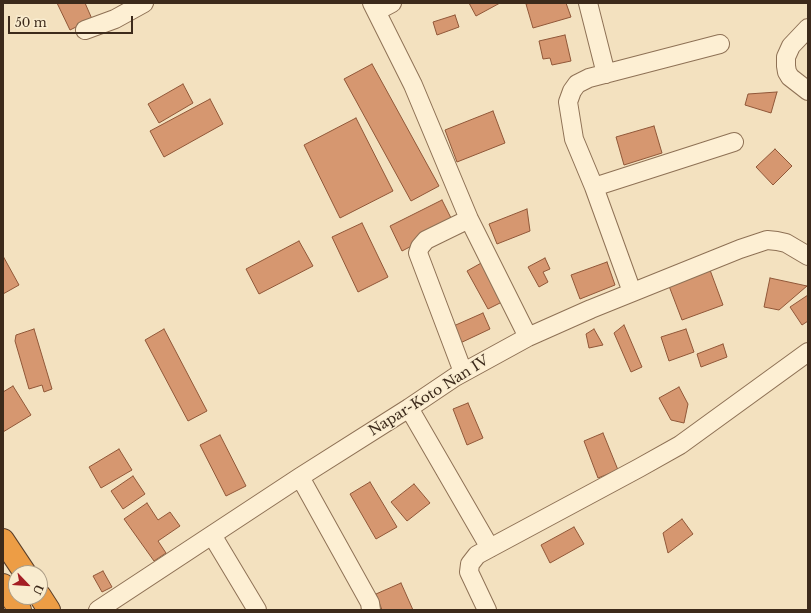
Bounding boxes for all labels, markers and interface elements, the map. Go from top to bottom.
scale bar [10,8,135,34]
text: 50 m [15,15,47,30]
street label: Napar-Koto Nan IV [366,352,492,440]
north arrow [8,565,48,605]
text: U [30,582,46,597]

